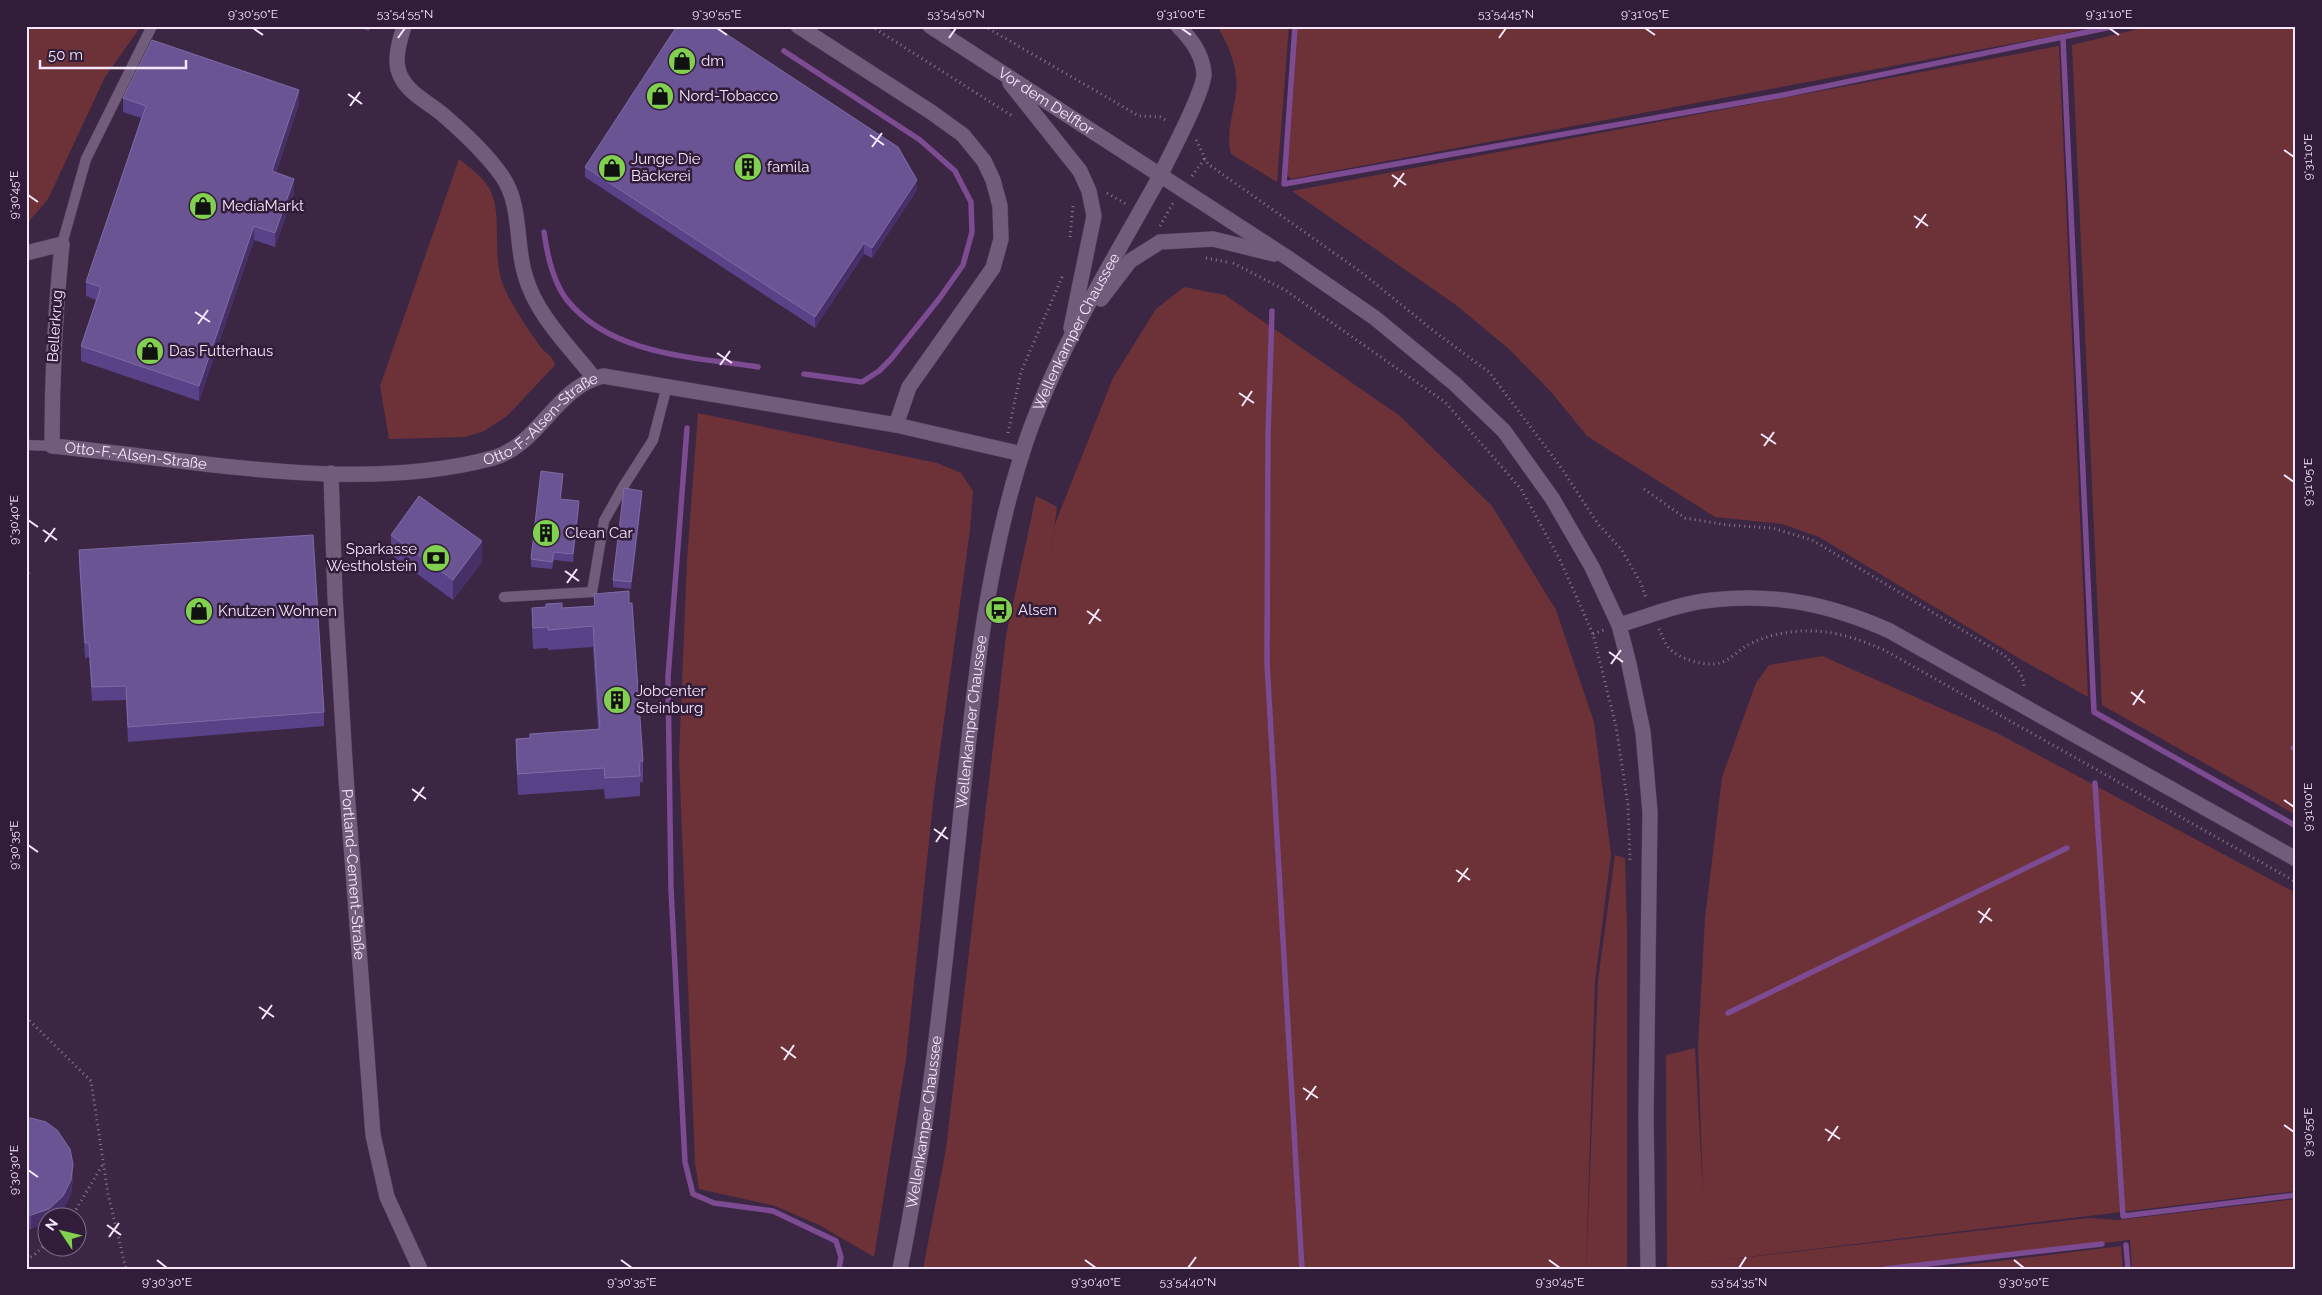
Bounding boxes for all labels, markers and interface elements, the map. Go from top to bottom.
text: 9°30'50"E [228,7,278,21]
text: 53°54'55"N [377,7,433,21]
text: 9°30'55"E [692,7,742,21]
text: 53°54'50"N [927,7,985,21]
text: 9°31'00"E [1157,7,1205,21]
text: 53°54'45"N [1478,7,1534,21]
text: 9°31'05"E [1621,7,1669,21]
text: 9°31'10"E [2086,7,2132,21]
scale bar [40,38,186,70]
text: 50 m [48,46,83,64]
shop icon: dm [667,46,697,76]
place label: dm [701,52,724,70]
street label: Vor dem Delftor [995,63,1098,139]
shop icon: Nord-Tobacco [645,81,675,111]
place label: Nord-Tobacco [679,87,778,105]
text: 9°31'10"E [2301,134,2315,180]
place label: Junge Die Bäckerei [631,150,701,185]
building icon: famila [733,152,763,182]
shop icon: Junge Die Bäckerei [597,153,627,183]
place label: famila [767,158,809,176]
text: 9°30'45"E [7,171,21,219]
shop icon: MediaMarkt [188,191,218,221]
place label: MediaMarkt [222,197,304,215]
street label: Wellenkamper Chaussee [1029,250,1124,413]
street label: Bellerkrug [43,289,67,363]
shop icon: Das Futterhaus [135,336,165,366]
place label: Das Futterhaus [169,342,273,360]
street label: Otto-F.-Alsen-Straße [481,369,601,469]
street label: Otto-F.-Alsen-Straße [64,438,208,473]
text: 9°31'05"E [2301,458,2315,506]
text: 9°30'40"E [7,495,21,545]
building icon: Clean Car [531,518,561,548]
place label: Clean Car [565,524,633,542]
place label: Sparkasse Westholstein [327,540,417,575]
bank icon: Sparkasse Westholstein [421,543,451,573]
bus stop icon: Alsen [984,595,1014,625]
shop icon: Knutzen Wohnen [184,596,214,626]
place label: Alsen [1018,601,1057,619]
place label: Knutzen Wohnen [218,602,337,620]
street label: Wellenkamper Chaussee [952,634,991,809]
place label: Jobcenter Steinburg [636,682,707,717]
building icon: Jobcenter Steinburg [602,685,632,715]
text: 9°31'00"E [2301,783,2315,831]
street label: Portland-Cement-Straße [338,788,369,961]
text: 9°30'35"E [7,820,21,870]
street label: Wellenkamper Chaussee [903,1034,945,1210]
text: 9°30'55"E [2301,1107,2315,1157]
text: 9°30'30"E [7,1145,21,1195]
north arrow [38,1208,88,1258]
text: N [42,1216,61,1234]
text: 9°30'30"E [142,1275,192,1289]
text: 9°30'35"E [607,1275,657,1289]
text: 9°30'40"E [1071,1275,1121,1289]
text: 53°54'40"N [1160,1275,1216,1289]
text: 9°30'45"E [1536,1275,1584,1289]
text: 53°54'35"N [1711,1275,1767,1289]
text: 9°30'50"E [1999,1275,2049,1289]

